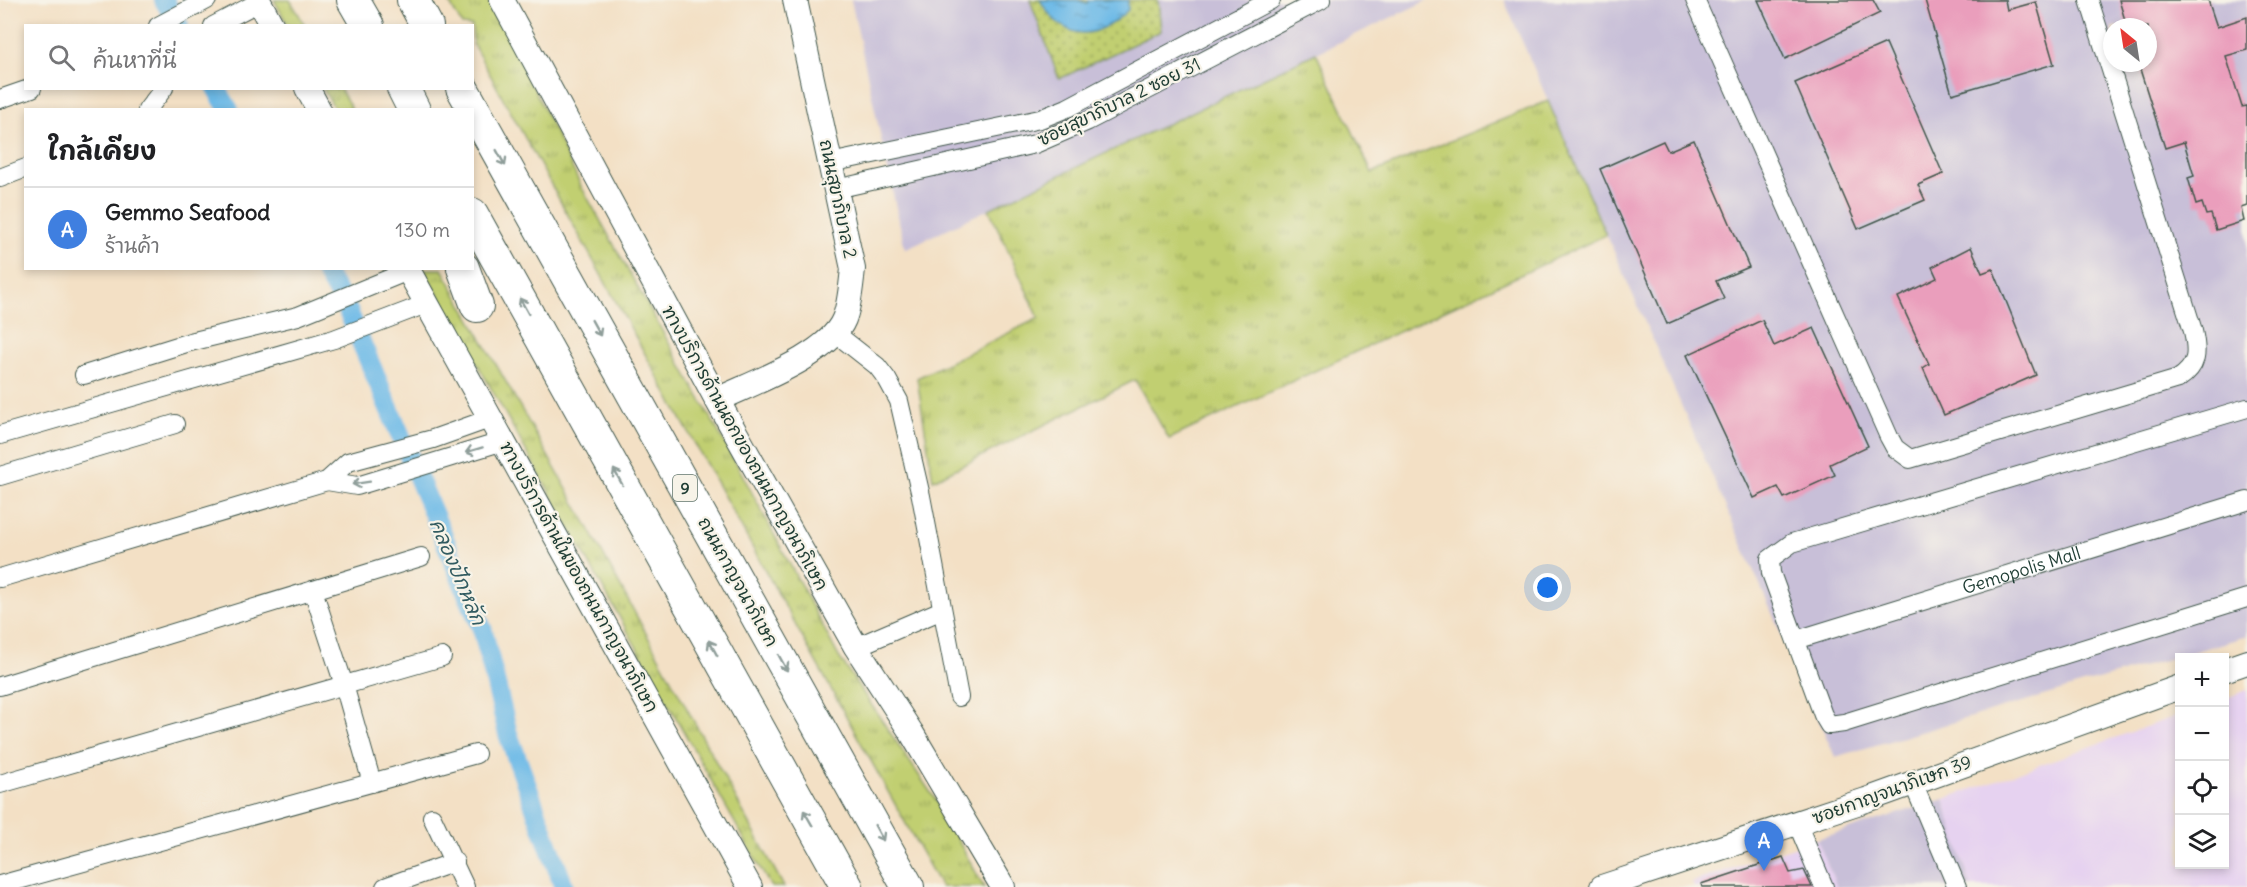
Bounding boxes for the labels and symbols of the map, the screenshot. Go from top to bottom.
north arrow [2103,18,2157,72]
street label: ซอยสุขาภิบาล 2 ซอย 31 [1033,52,1205,154]
street label: ถนนสุขาภิบาล 2 [812,137,862,261]
one-way arrow [495,149,507,166]
one-way arrow [518,298,530,315]
street label: ทางบริการด้านนอกของถนนกาญจนาภิเษก [657,302,833,594]
one-way arrow [590,319,602,336]
street label: ทางบริการด้านในของถนนกาญจนาภิเษก [495,437,665,716]
one-way arrow [465,445,484,456]
one-way arrow [612,469,624,486]
road number: 9 [673,475,697,501]
one-way arrow [352,478,371,489]
street label: ถนนกาญจนาภิเษก [693,513,783,651]
water label: คลองปักหลัก [425,515,492,630]
street label: Gemopolis Mall [1959,541,2083,599]
your location [1533,573,1562,602]
one-way arrow [706,639,718,656]
one-way arrow [777,654,789,671]
street label: ซอยกาญจนาภิเษก 39 [1809,750,1975,829]
one-way arrow [801,810,813,827]
pin: A [1744,822,1784,871]
one-way arrow [873,825,885,842]

